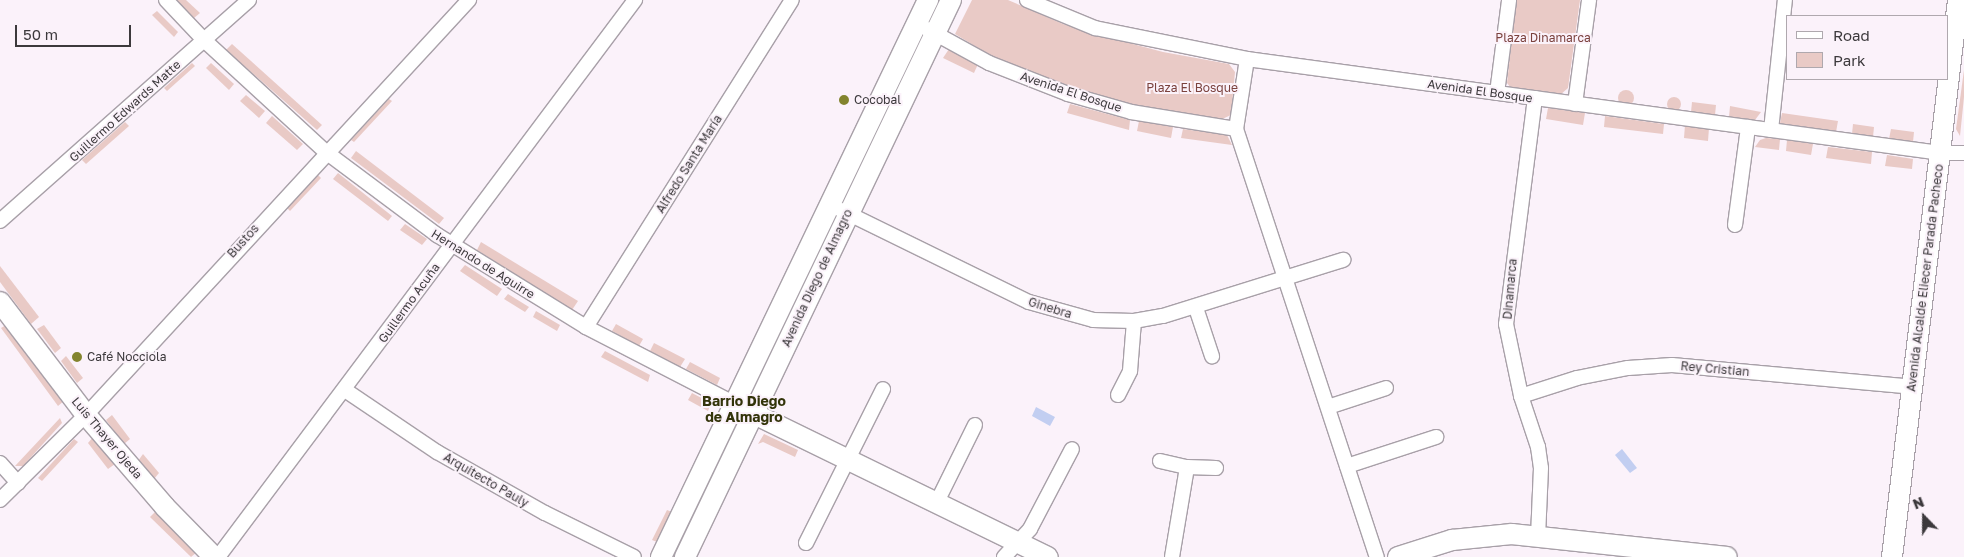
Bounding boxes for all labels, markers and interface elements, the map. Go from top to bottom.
scale bar [18,15,134,47]
legend [1786,15,1949,80]
text: 50 m [23,25,58,43]
text: Road [1833,26,1870,44]
park label: Plaza Dinamarca [1495,31,1591,45]
text: Park [1833,51,1865,69]
street label: Guillermo Edwards Matte [66,57,184,165]
street label: Avenida El Bosque [1018,69,1124,115]
street label: Avenida El Bosque [1427,77,1533,105]
park label: Plaza El Bosque [1146,81,1238,95]
place label: Cocobal [854,93,901,107]
marker: Cocobal [838,94,850,106]
street label: Alfredo Santa María [653,112,725,216]
street label: Avenida Alcalde Eliecer Parada Pacheco [1904,163,1946,393]
street label: Avenida Diego de Almagro [779,207,855,349]
street label: Bustos [224,221,262,261]
street label: Hernando de Aguirre [429,226,537,302]
street label: Dinamarca [1500,258,1520,320]
street label: Guillermo Acuña [375,260,443,346]
street label: Ginebra [1027,295,1073,321]
place label: Café Nocciola [87,350,167,364]
marker: Café Nocciola [71,351,83,363]
street label: Rey Cristian [1680,359,1750,379]
district label: Barrio Diego de Almagro [702,393,786,426]
street label: Luis Thayer Ojeda [69,394,145,482]
street label: Arquitecto Pauly [441,450,531,510]
north arrow [1899,492,1949,542]
text: N [1910,493,1926,513]

